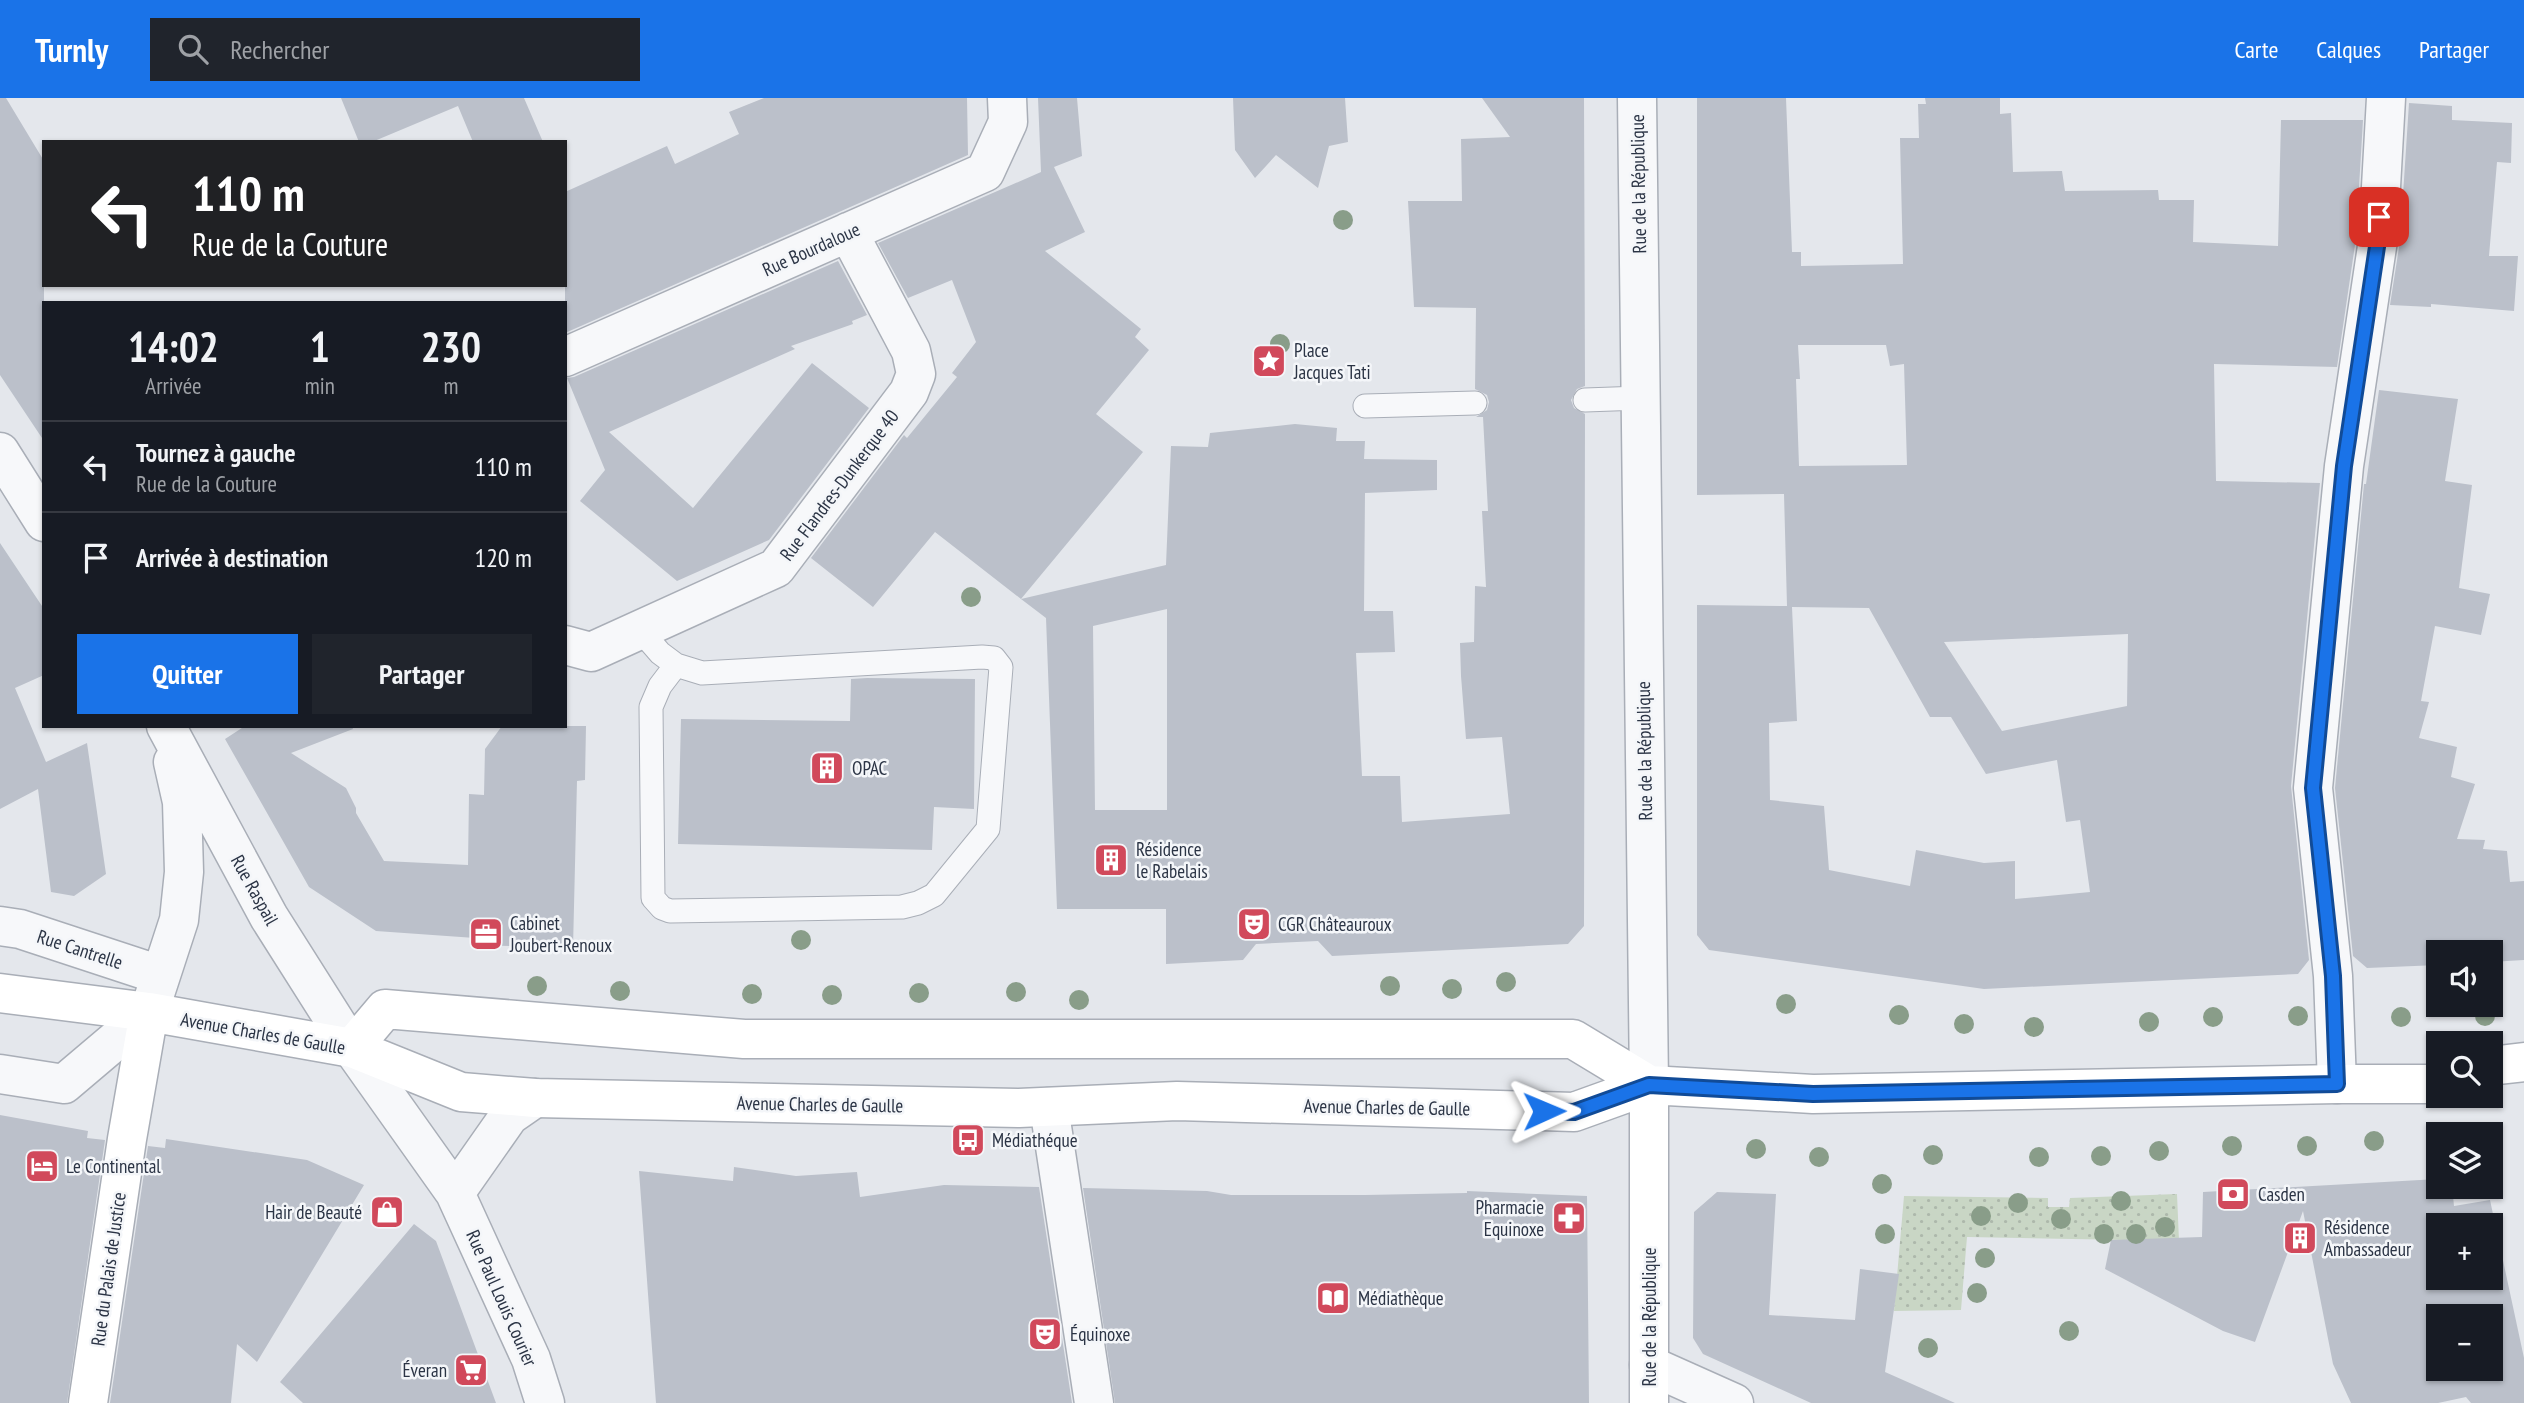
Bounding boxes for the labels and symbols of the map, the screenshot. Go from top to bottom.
street label: Rue de la République [1625,114,1651,254]
pin [2349,187,2409,247]
street label: Rue Bourdaloue [758,217,864,281]
place label: Place Jacques Tati [1293,338,1371,384]
place icon: Place Jacques Tati [1250,342,1288,380]
street label: Rue Flandres-Dunkerque 40 [774,405,904,565]
street label: Rue de la République [1631,681,1657,821]
building icon: OPAC [808,749,846,787]
place label: OPAC [852,756,888,780]
place label: Résidence le Rabelais [1136,837,1208,883]
building icon: Résidence le Rabelais [1092,841,1130,879]
street label: Rue Raspail [226,851,284,930]
theatre icon: CGR Châteauroux [1235,905,1273,943]
place label: Cabinet Joubert-Renoux [509,911,612,957]
place label: CGR Châteauroux [1278,912,1392,936]
office icon: Cabinet Joubert-Renoux [467,915,505,953]
street label: Rue Cantrelle [34,924,126,974]
street label: Avenue Charles de Gaulle [179,1007,347,1059]
position arrow [1507,1074,1581,1148]
street label: Avenue Charles de Gaulle [736,1091,904,1117]
street label: Avenue Charles de Gaulle [1303,1094,1471,1120]
bus stop icon: Médiathéque [949,1121,987,1159]
place label: Médiathéque [992,1128,1078,1152]
hotel icon: Le Continental [23,1147,61,1185]
place label: Le Continental [66,1154,161,1178]
bank icon: Casden [2214,1175,2252,1213]
place label: Casden [2258,1182,2305,1206]
street label: Rue du Palais de Justice [85,1190,131,1347]
shop icon: Hair de Beauté [368,1193,406,1231]
place label: Pharmacie Equinoxe [1476,1195,1544,1241]
pharmacy icon: Pharmacie Equinoxe [1550,1199,1588,1237]
place label: Hair de Beauté [265,1200,362,1224]
place label: Résidence Ambassadeur [2324,1215,2412,1261]
building icon: Résidence Ambassadeur [2281,1219,2319,1257]
street label: Rue Paul Louis Courier [461,1226,543,1371]
street label: Rue de la République [1637,1247,1661,1387]
library icon: Médiathèque [1314,1279,1352,1317]
place label: Médiathèque [1358,1286,1444,1310]
theatre icon: Équinoxe [1026,1315,1064,1353]
place label: Équinoxe [1070,1322,1130,1346]
supermarket icon: Éveran [452,1351,490,1389]
place label: Éveran [402,1358,447,1382]

